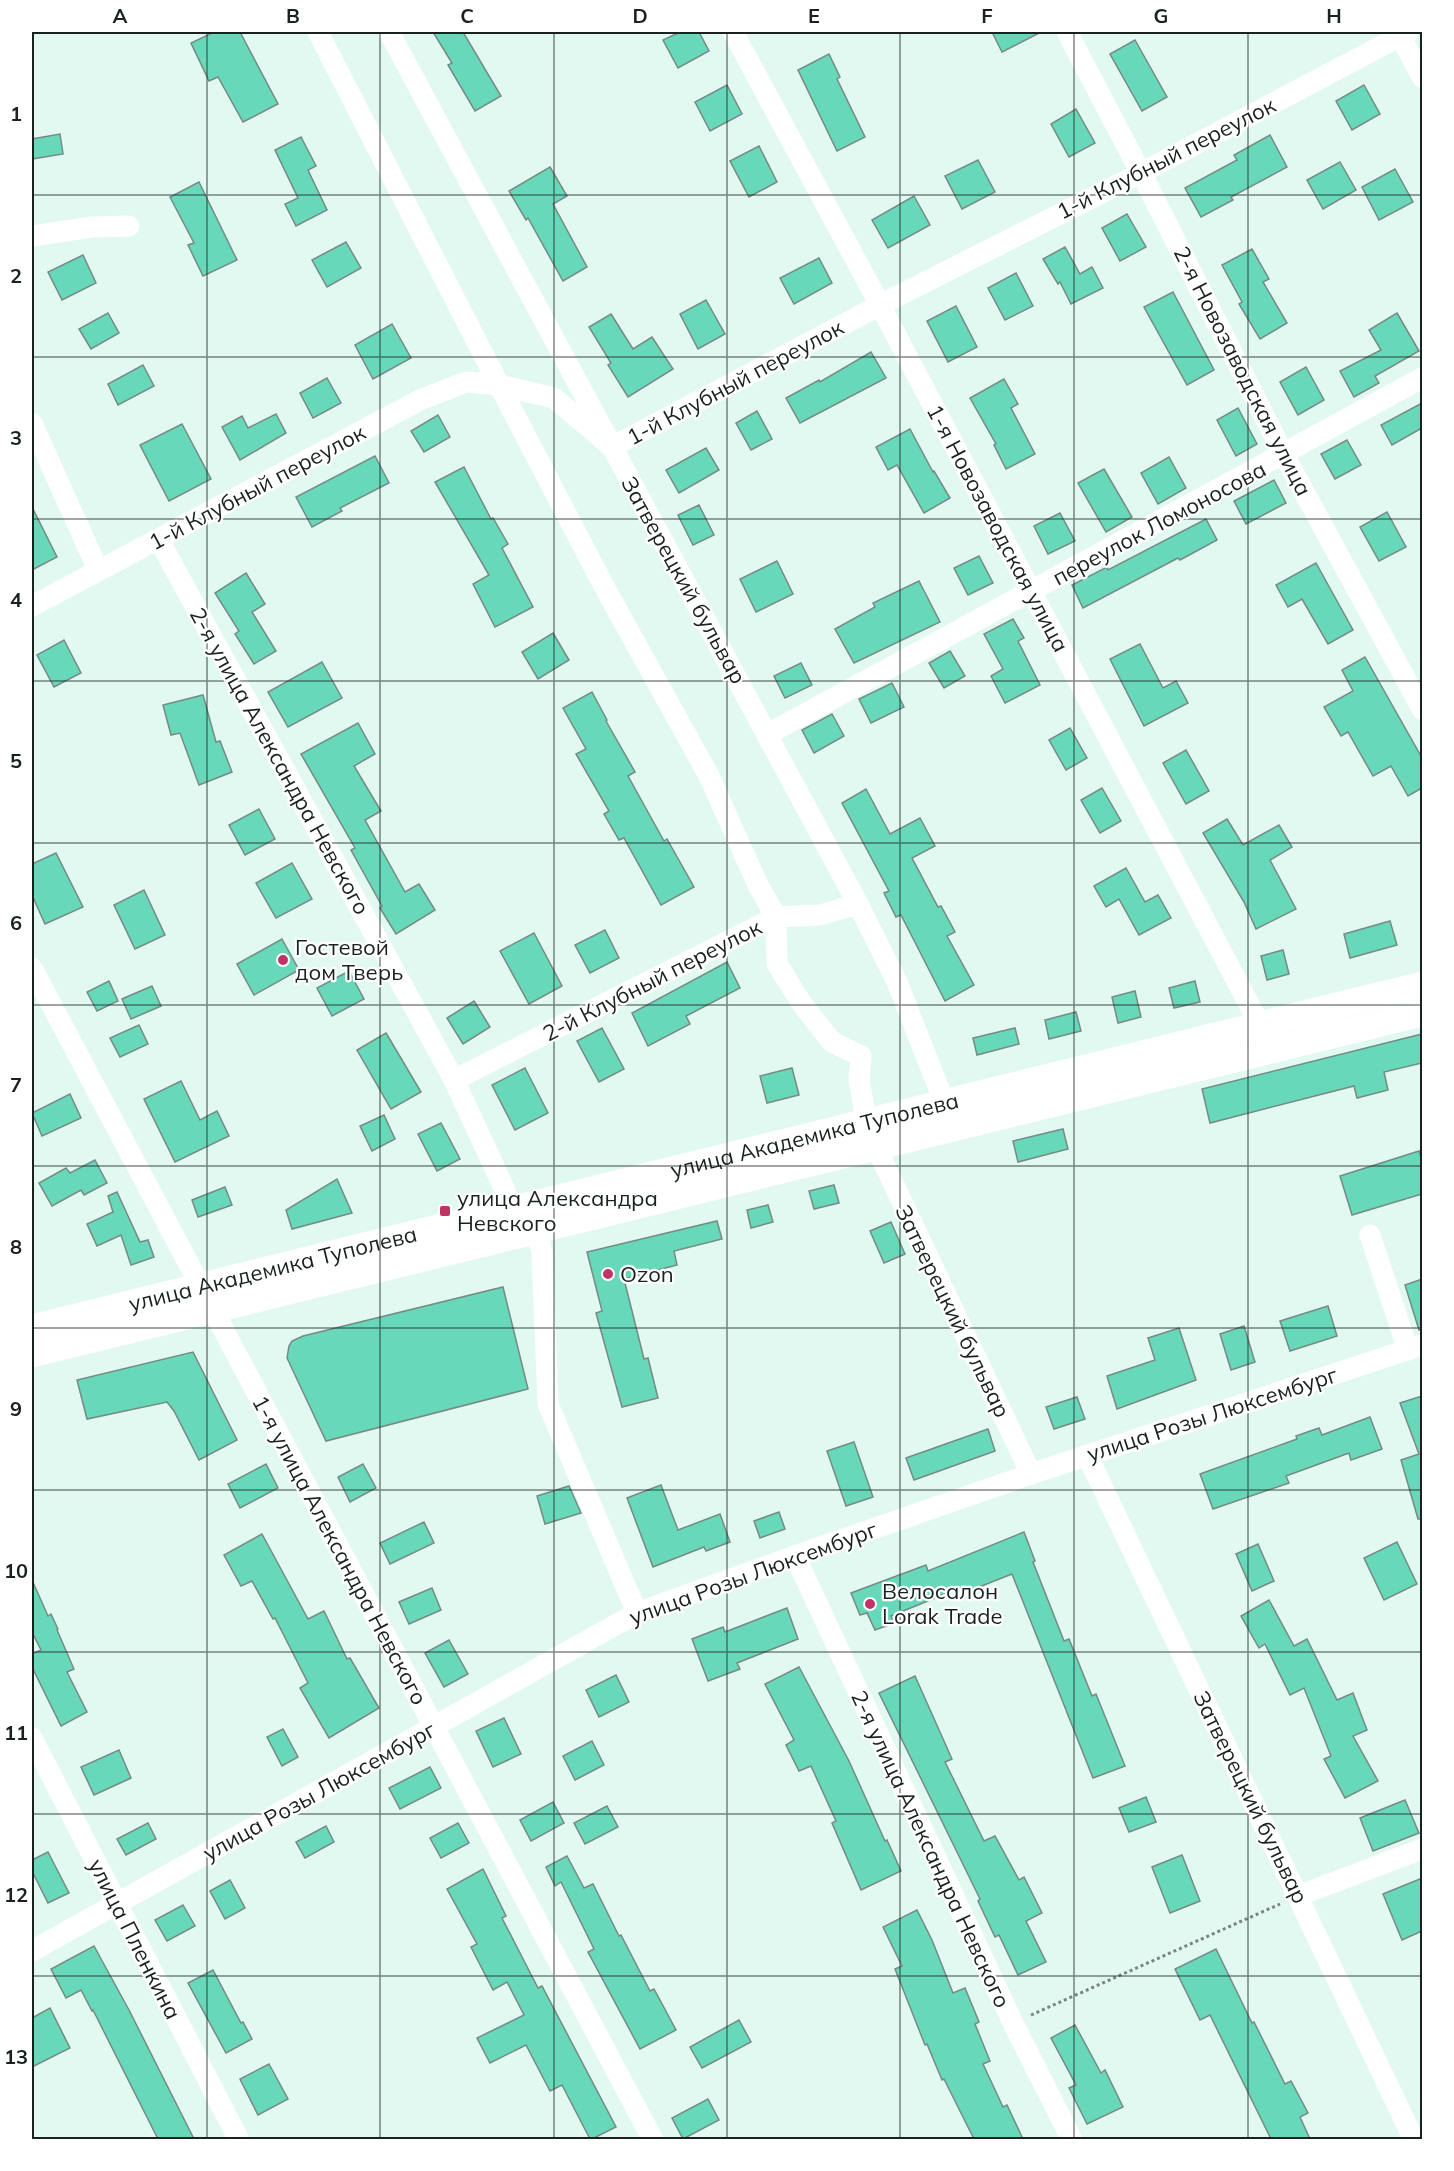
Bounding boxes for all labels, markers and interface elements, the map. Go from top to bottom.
text: A [113,3,128,28]
text: B [286,3,300,28]
text: C [460,3,474,28]
text: D [632,3,648,28]
text: E [808,3,820,28]
text: F [981,3,993,28]
text: G [1154,3,1168,28]
text: H [1326,3,1342,28]
street label: 1-й Клубный переулок [1052,91,1280,225]
text: 1 [10,101,22,126]
street label: 2-я Новозаводская улица [1168,241,1318,501]
text: 2 [10,263,22,288]
street label: 1-й Клубный переулок [622,313,848,451]
street label: 1-я Новозаводская улица [921,399,1075,657]
street label: 1-й Клубный переулок [144,418,370,556]
text: 3 [10,425,22,450]
street label: переулок Ломоносова [1047,455,1271,591]
street label: Затверецкий бульвар [615,471,753,689]
text: 4 [10,587,22,612]
street label: 2-я улица Александра Невского [184,603,376,919]
text: 5 [10,748,22,773]
text: 6 [10,910,22,935]
street label: 2-й Клубный переулок [538,913,766,1047]
place label: Гостевой дом Тверь [295,933,403,986]
marker: Гостевой дом Тверь [276,953,290,967]
text: 7 [10,1072,22,1097]
street label: улица Академика Туполева [668,1086,962,1184]
place label: улица Александра Невского [457,1184,658,1237]
street label: Затверецкий бульвар [889,1200,1017,1422]
marker: улица Александра Невского [438,1204,452,1218]
street label: улица Академика Туполева [126,1220,420,1318]
text: 8 [10,1234,22,1259]
place label: Ozon [620,1260,674,1288]
marker: Ozon [601,1267,615,1281]
street label: улица Розы Люксембург [1083,1360,1341,1468]
street label: 1-я улица Александра Невского [246,1390,434,1710]
text: 9 [10,1396,22,1421]
street label: улица Розы Люксембург [625,1515,881,1631]
text: 10 [4,1558,28,1583]
place label: Велосалон Lorak Trade [882,1577,1002,1630]
marker: Велосалон Lorak Trade [863,1597,877,1611]
street label: 2-я улица Александра Невского [845,1686,1017,2012]
street label: Затверецкий бульвар [1187,1686,1315,1908]
street label: улица Розы Люксембург [198,1715,440,1867]
text: 11 [4,1720,28,1745]
street label: улица Пленкина [82,1854,188,2024]
text: 12 [4,1882,28,1907]
text: 13 [4,2044,28,2069]

